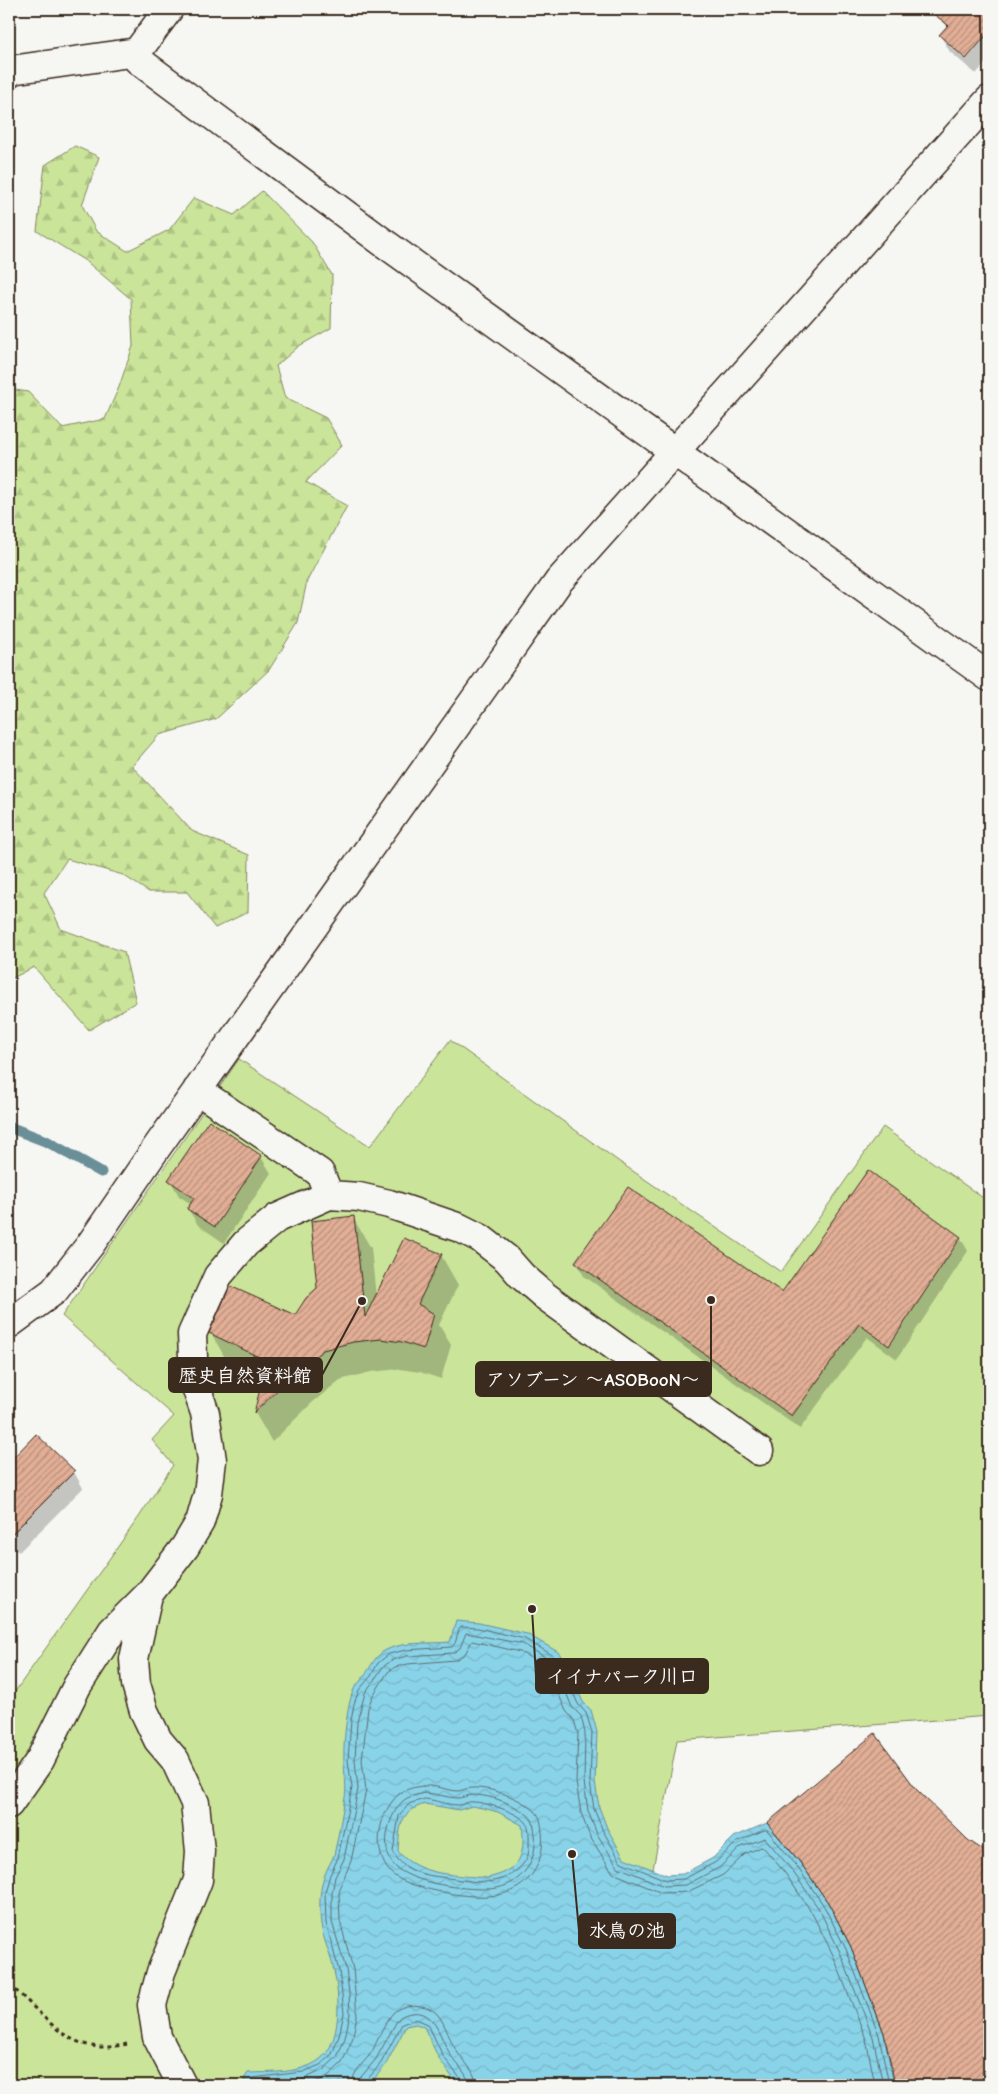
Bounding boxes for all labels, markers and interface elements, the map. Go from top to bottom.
callout: 歴史自然資料館 [169,1358,322,1392]
callout: アソブーン ～ASOBooN～ [476,1362,711,1396]
text: 歴史自然資料館 [178,1365,312,1387]
text: アソブーン ～ASOBooN～ [486,1369,700,1391]
callout: イイナパーク川口 [536,1659,708,1693]
text: イイナパーク川口 [546,1666,698,1688]
callout: 水鳥の池 [579,1914,675,1948]
text: 水鳥の池 [589,1920,665,1942]

